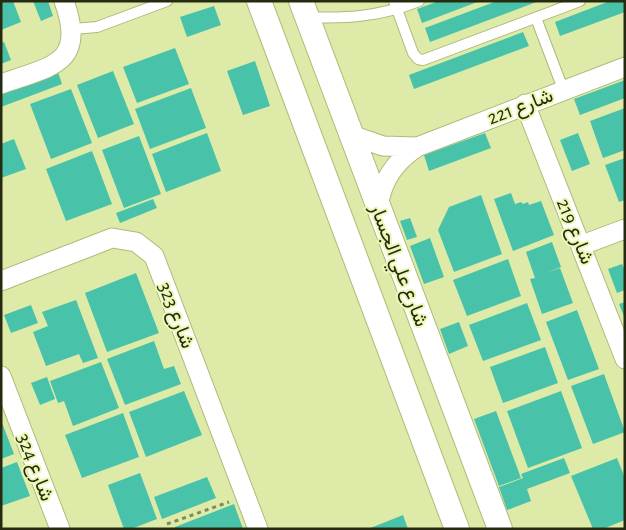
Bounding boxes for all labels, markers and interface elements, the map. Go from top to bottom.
street label: شارع 221 [485,85,557,131]
street label: شارع 219 [550,196,597,268]
street label: شارع علي الجسار [361,200,432,332]
street label: شارع 323 [152,280,198,352]
street label: شارع 324 [10,431,57,505]

